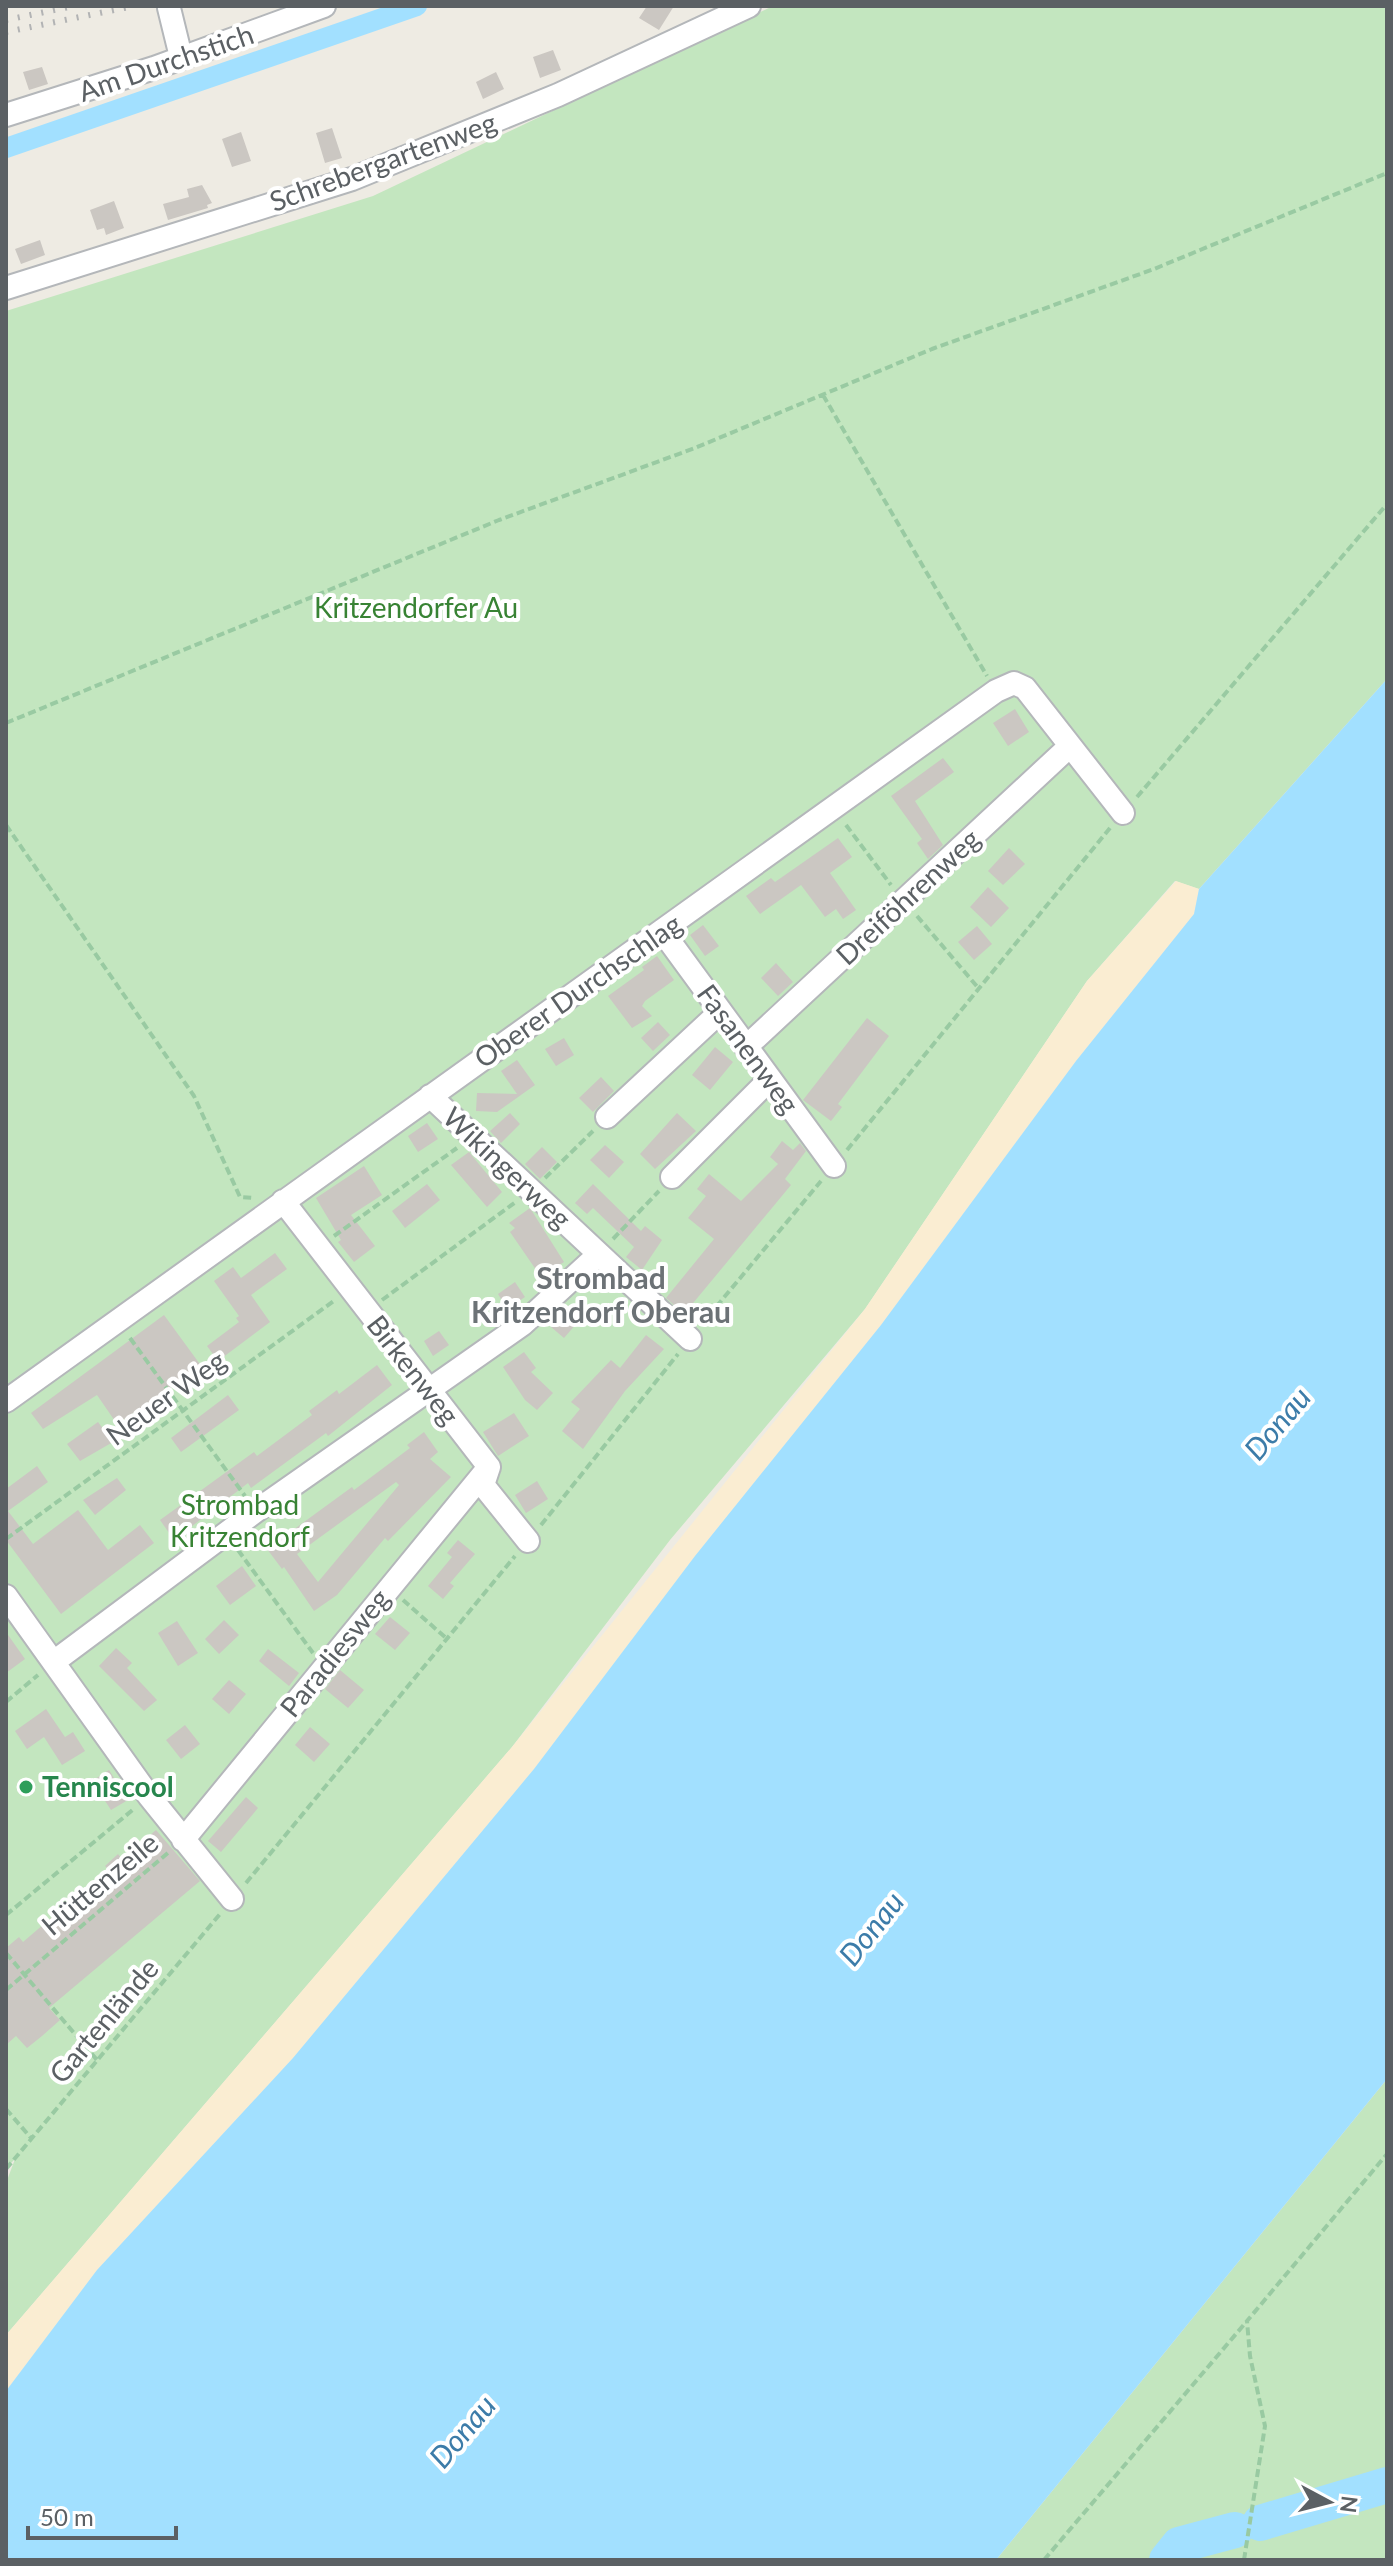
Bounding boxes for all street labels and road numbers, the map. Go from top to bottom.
street label: Am Durchstich [74,16,258,108]
street label: Schrebergartenweg [265,104,501,218]
street label: Dreiföhrenweg [828,821,986,971]
street label: Oberer Durchschlag [467,906,688,1074]
street label: Fasanenweg [691,977,807,1119]
street label: Wikingerweg [437,1099,579,1235]
street label: Birkenweg [360,1308,467,1431]
street label: Neuer Weg [99,1343,232,1452]
street label: Paradiesweg [272,1582,396,1723]
street label: Hüttenzeile [34,1825,164,1942]
street label: Gartenlände [42,1951,165,2089]

